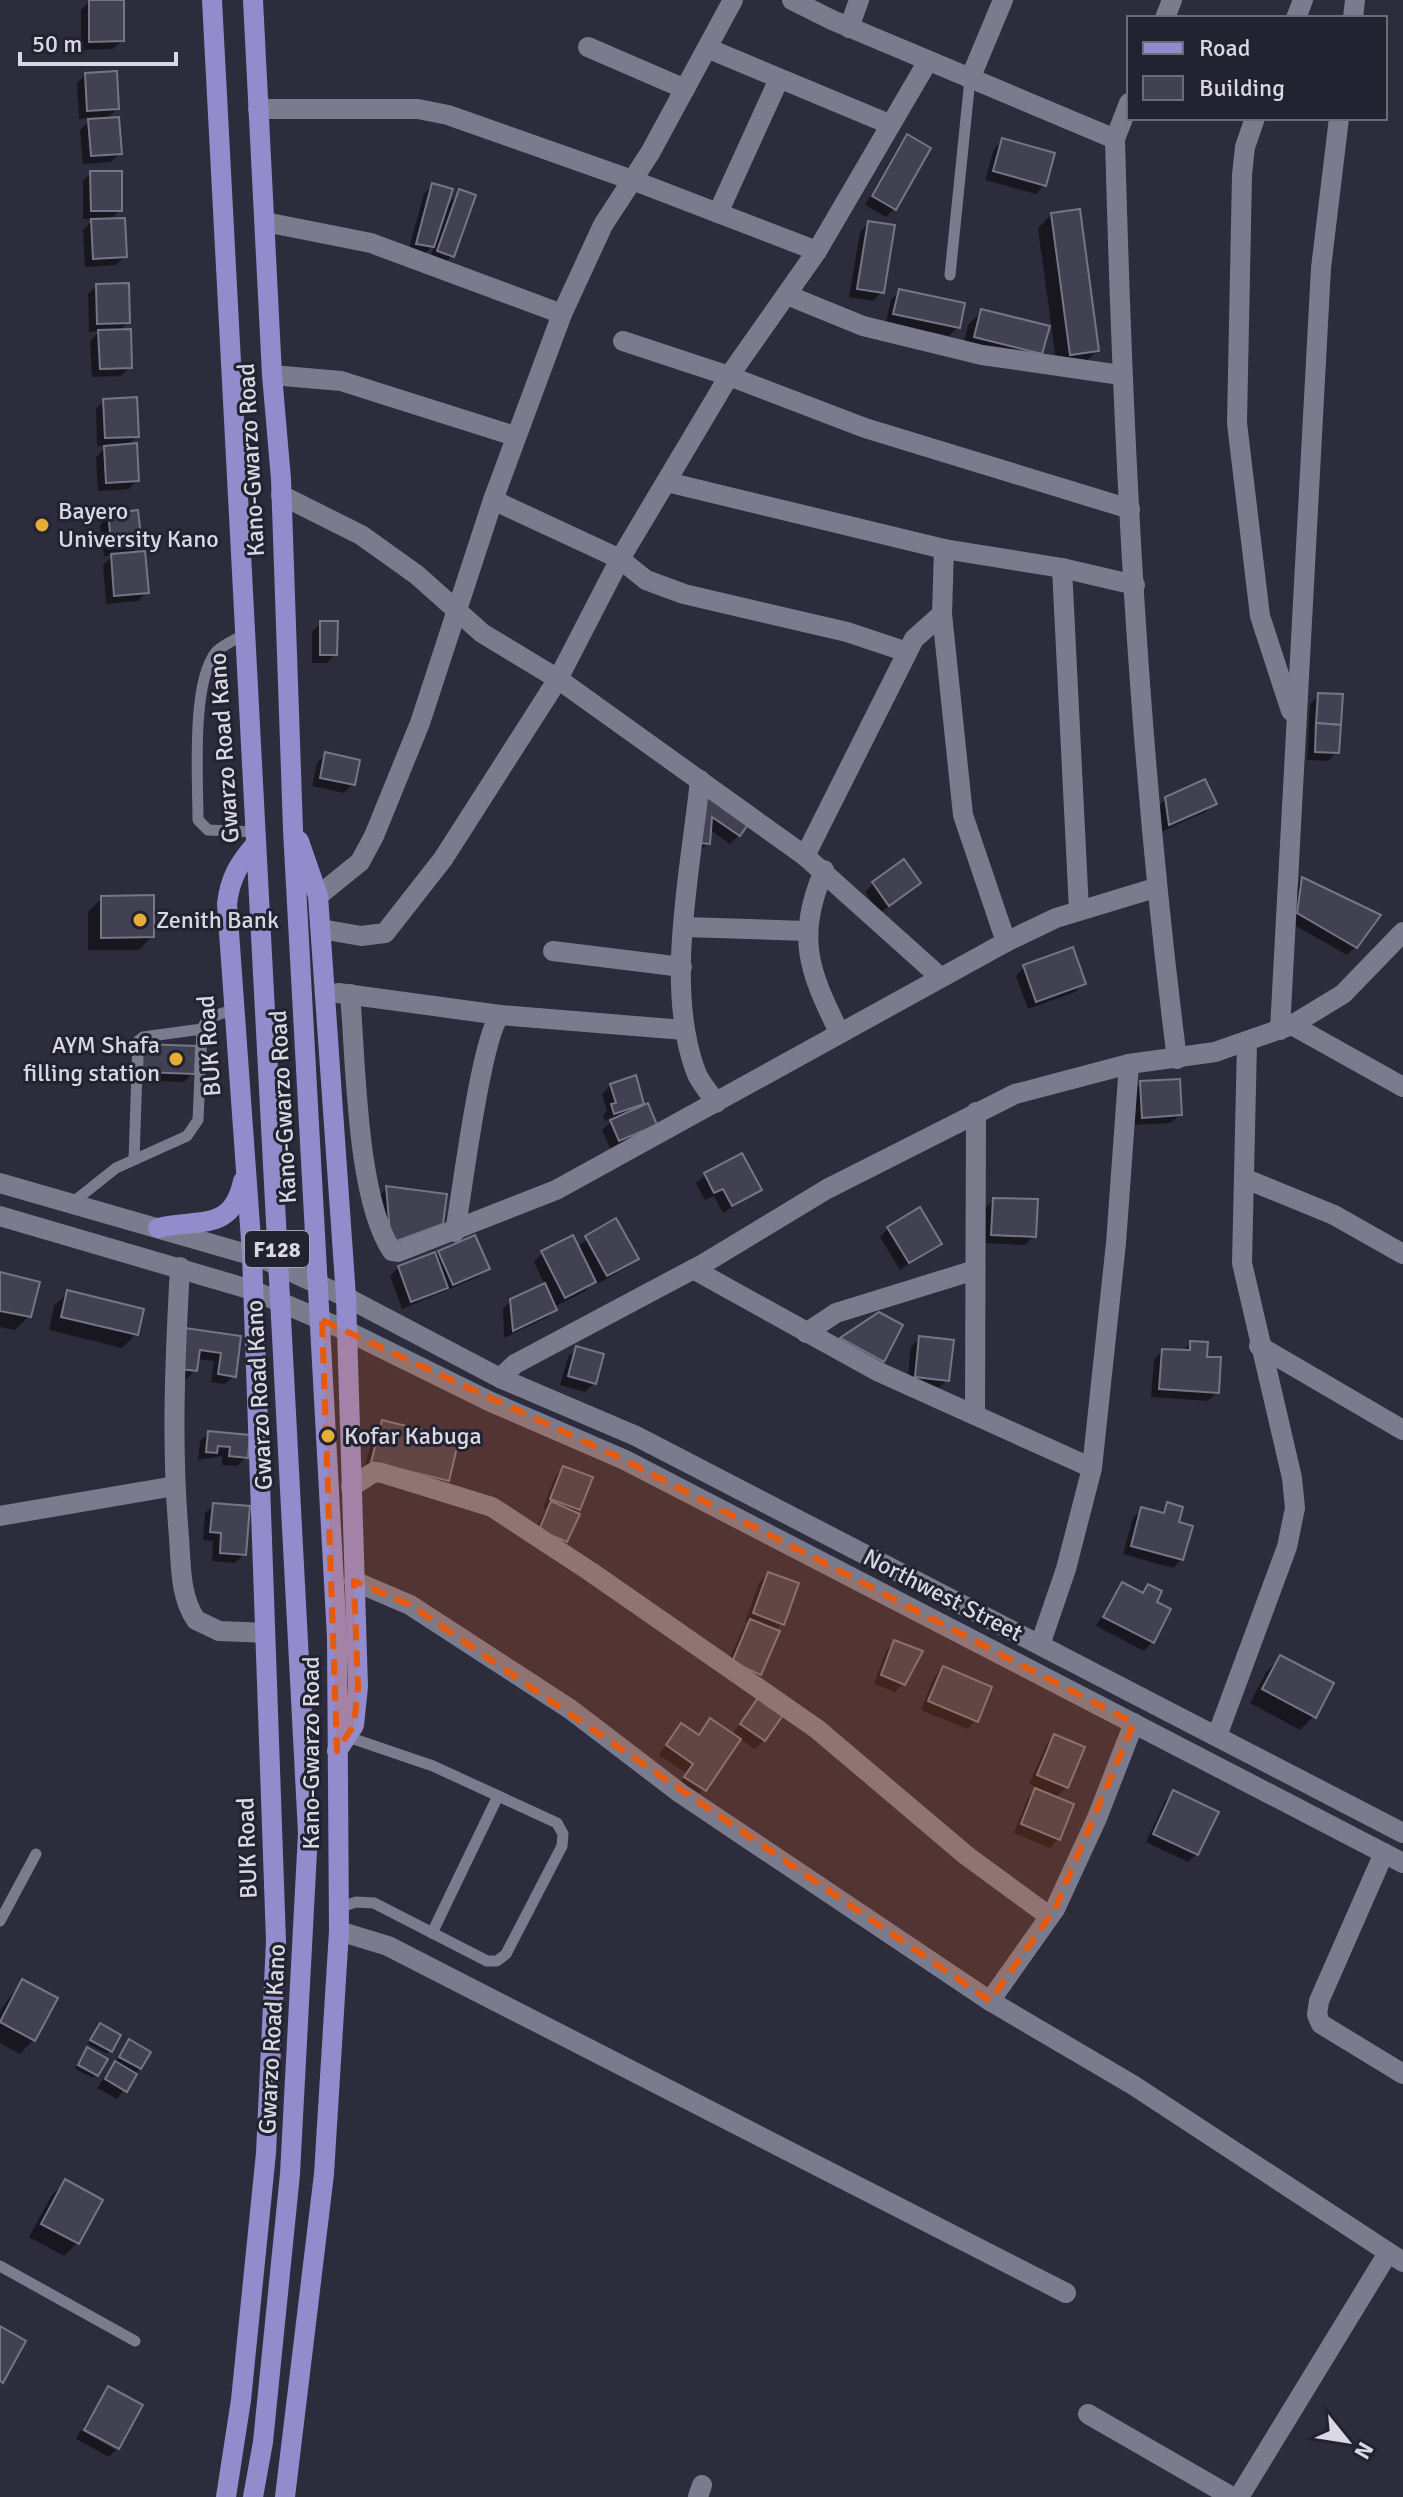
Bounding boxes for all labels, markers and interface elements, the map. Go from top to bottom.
scale bar [20,16,176,66]
legend [1127,16,1387,120]
text: 50 m [32,29,82,59]
text: Road [1199,33,1250,63]
text: Building [1199,73,1285,103]
street label: Kano-Gwarzo Road [231,363,271,557]
place label: Bayero University Kano [58,496,219,554]
marker: Bayero University Kano [33,516,51,534]
street label: Gwarzo Road Kano [202,652,246,844]
place label: Zenith Bank [156,905,279,935]
marker: Zenith Bank [131,911,149,929]
street label: BUK Road [190,994,228,1098]
street label: Kano-Gwarzo Road [263,1010,303,1204]
place label: AYM Shafa filling station [23,1030,160,1088]
marker: AYM Shafa filling station [167,1050,185,1068]
road number: F128 [245,1231,309,1267]
street label: Gwarzo Road Kano [239,1299,279,1491]
place label: Kofar Kabuga [344,1421,482,1451]
marker: Kofar Kabuga [319,1427,337,1445]
street label: Northwest Street [858,1542,1028,1648]
street label: Kano-Gwarzo Road [296,1656,326,1850]
street label: BUK Road [230,1797,264,1899]
street label: Gwarzo Road Kano [252,1943,292,2135]
north arrow [1307,2401,1387,2481]
text: N [1348,2437,1379,2464]

